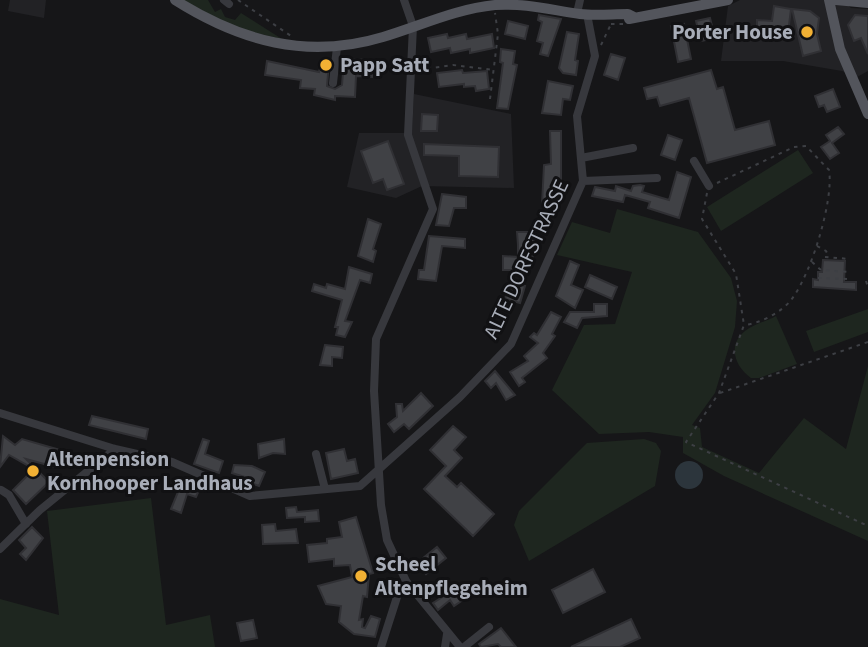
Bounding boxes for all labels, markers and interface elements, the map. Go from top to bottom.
place label: Porter House [672,17,793,47]
marker: Porter House [799,24,815,40]
place label: Papp Satt [340,50,429,80]
marker: Papp Satt [318,57,334,73]
street label: ALTE DORFSTRASSE [476,174,576,344]
place label: Altenpension Kornhooper Landhaus [46,444,253,498]
marker: Altenpension Kornhooper Landhaus [25,463,41,479]
place label: Scheel Altenpflegeheim [374,549,528,603]
marker: Scheel Altenpflegeheim [353,568,369,584]

